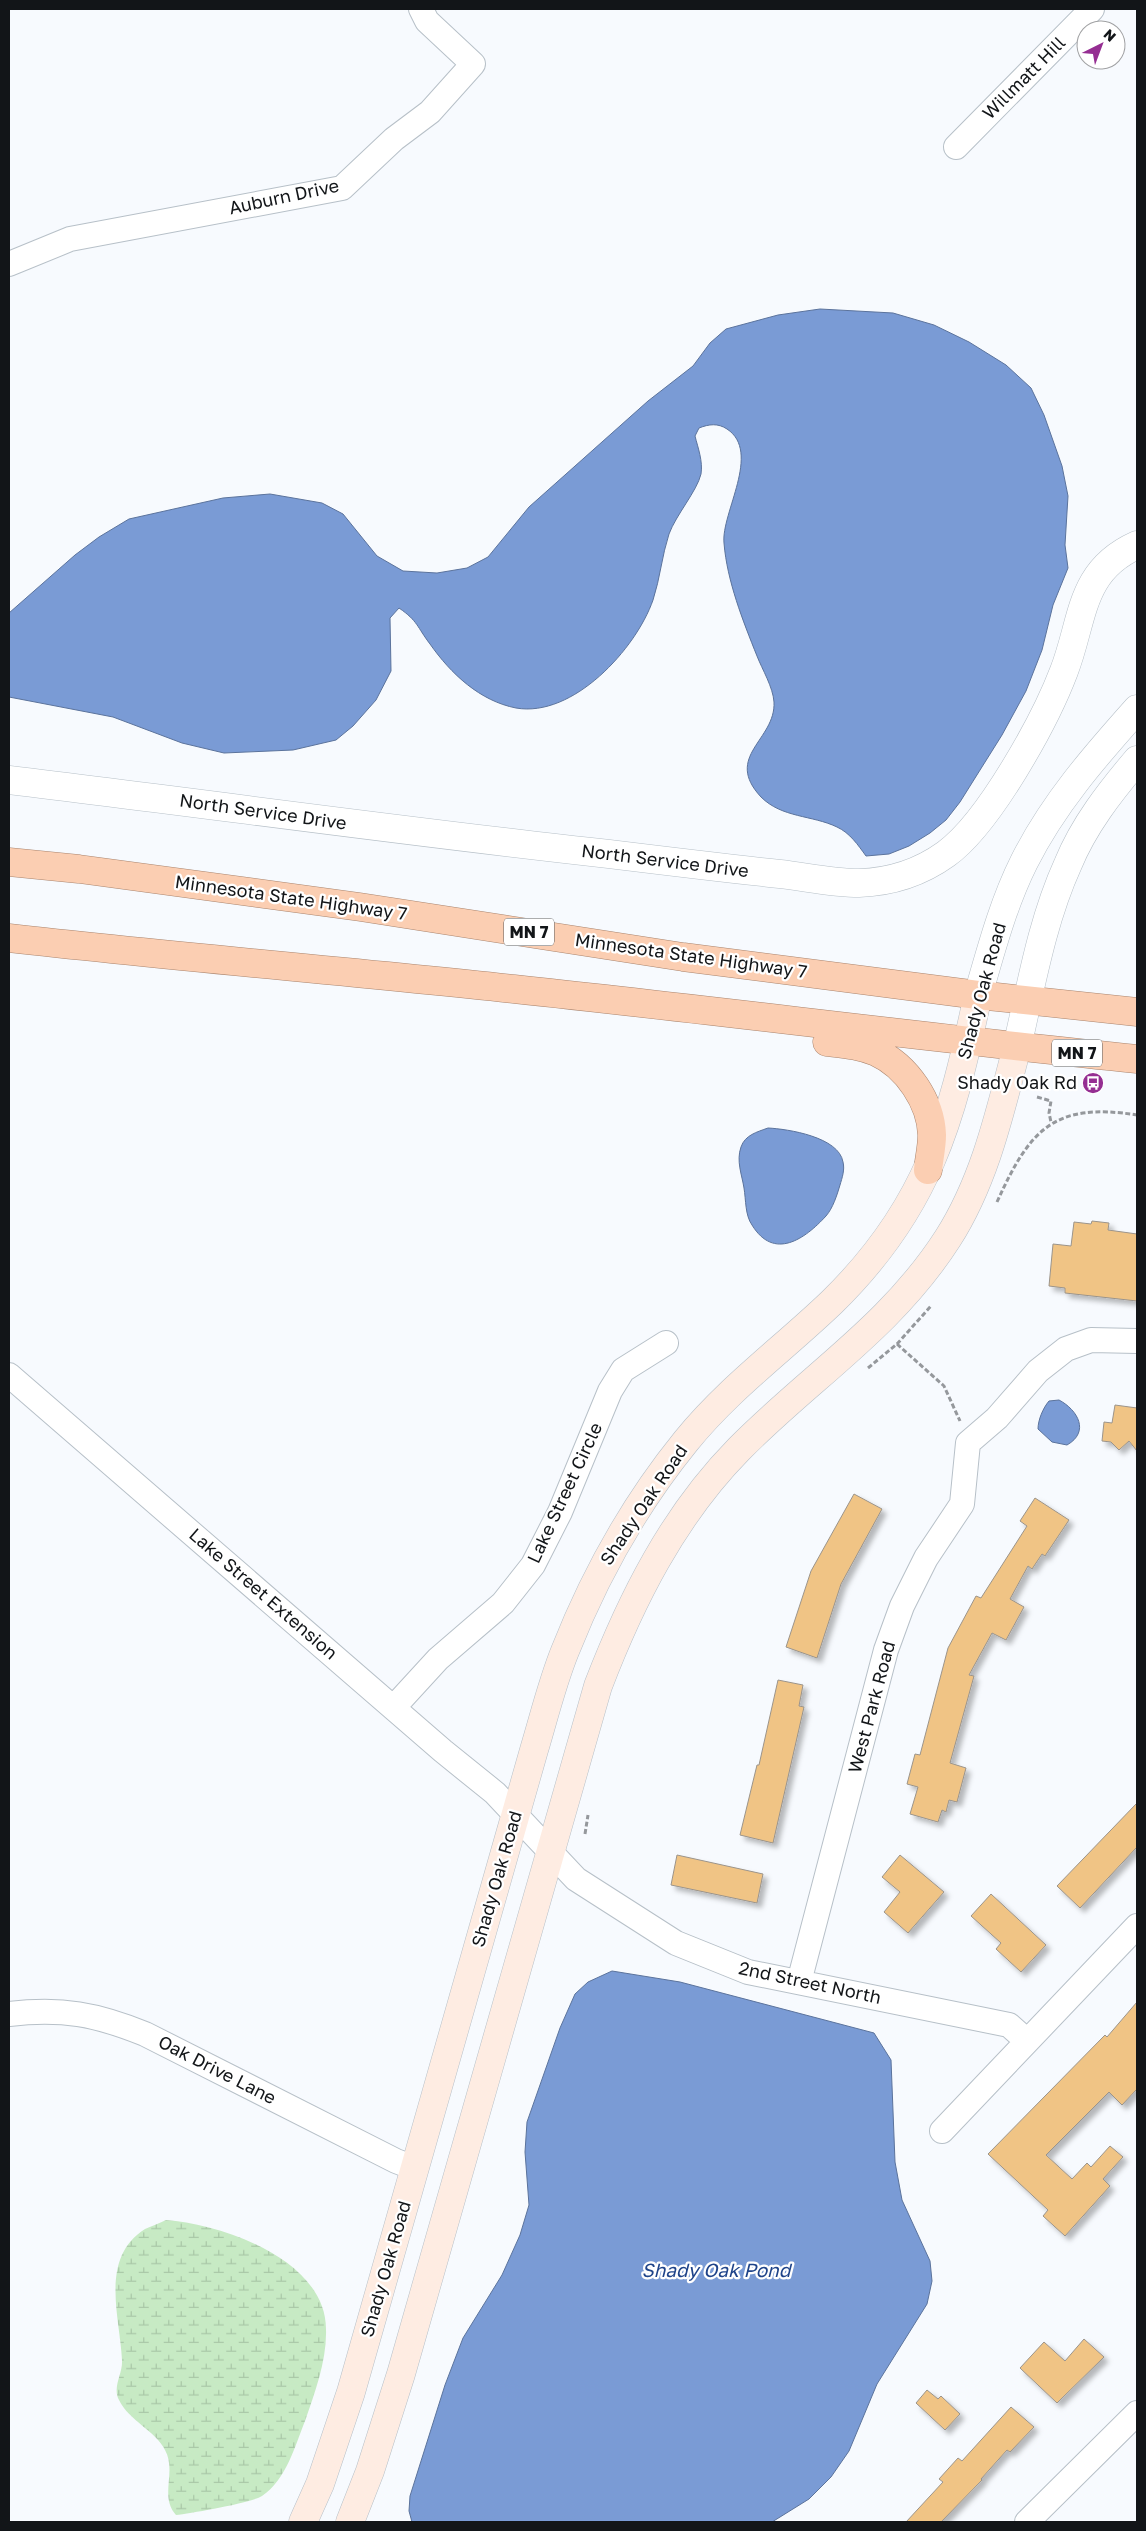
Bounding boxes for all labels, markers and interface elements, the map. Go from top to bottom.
north arrow [1076,20,1126,70]
text: N [1100,25,1120,45]
street label: Willmatt Hill [977,31,1070,123]
street label: Auburn Drive [227,174,341,218]
street label: North Service Drive [178,788,348,834]
street label: North Service Drive [580,839,750,881]
street label: Minnesota State Highway 7 [174,870,409,924]
road number: MN 7 [504,919,554,946]
street label: Shady Oak Road [952,920,1010,1062]
street label: Minnesota State Highway 7 [574,928,809,982]
road number: MN 7 [1052,1040,1102,1066]
place label: Shady Oak Rd [957,1071,1077,1093]
bus stop icon: Shady Oak Rd [1081,1071,1105,1095]
street label: Lake Street Circle [522,1419,606,1567]
street label: Shady Oak Road [595,1440,692,1569]
street label: Lake Street Extension [185,1523,342,1664]
street label: West Park Road [843,1638,899,1775]
street label: Shady Oak Road [466,1808,526,1949]
street label: 2nd Street North [737,1956,883,2008]
street label: Oak Drive Lane [155,2030,280,2108]
street label: Shady Oak Road [355,2198,415,2339]
water label: Shady Oak Pond [642,2258,793,2281]

